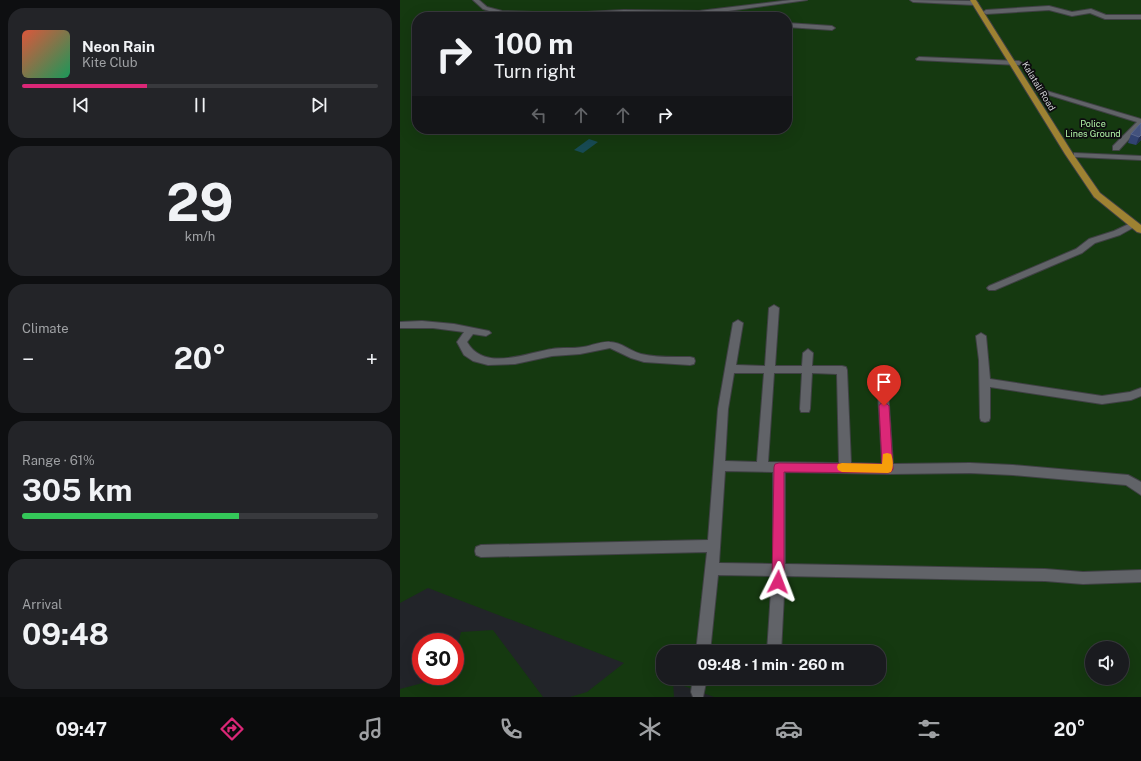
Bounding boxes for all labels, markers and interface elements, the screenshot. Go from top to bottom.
text: 100 m [494,27,573,60]
icon: right [428,28,480,80]
text: Neon Rain [82,38,155,55]
text: Kite Club [82,55,137,70]
street label: Kalatali Road [1020,59,1058,113]
text: Turn right [494,61,576,82]
icon: previous [70,94,92,116]
icon: pause [189,94,211,116]
icon: next [308,94,330,116]
icon: left [528,104,550,126]
icon: ahead [570,104,592,126]
icon: ahead [612,104,634,126]
icon: right [654,104,676,126]
park label: Police Lines Ground [1065,118,1121,139]
text: 29 [166,172,234,233]
text: km/h [185,229,215,244]
text: Climate [22,321,69,336]
text: 20° [174,340,226,376]
text: − [22,346,34,372]
text: + [366,346,378,372]
pin [867,365,901,406]
icon: arrive [873,371,895,393]
text: Range · 61% [22,453,95,468]
text: 305 km [22,472,132,508]
position arrow [757,561,799,603]
text: Arrival [22,597,62,612]
text: 09:48 [22,616,109,652]
speed limit sign: 30 [412,633,464,685]
map controls [1085,641,1129,685]
button: sound [1085,641,1129,685]
text: 09:48 · 1 min · 260 m [698,656,844,673]
icon: directions [218,715,246,743]
icon: music [357,715,385,743]
icon: phone [497,715,525,743]
icon: climate [636,715,664,743]
icon: car [775,715,803,743]
icon: filters [915,715,943,743]
text: 09:47 [56,719,107,740]
text: 20° [1054,719,1085,740]

